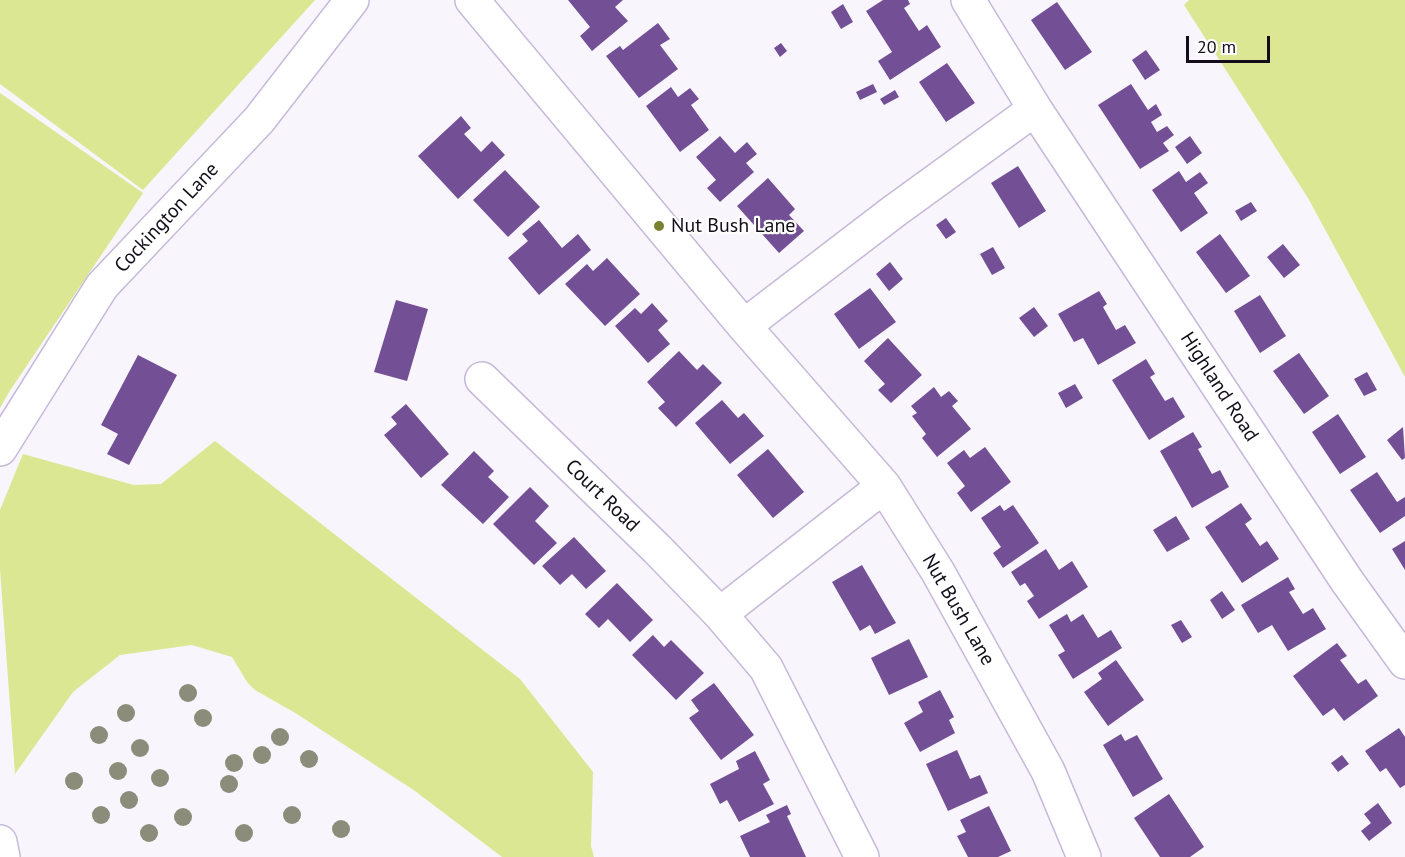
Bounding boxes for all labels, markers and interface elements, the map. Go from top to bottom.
scale bar [1189,24,1273,62]
text: 20 m [1197,35,1236,58]
street label: Cockington Lane [110,158,224,278]
place label: Nut Bush Lane [671,214,795,238]
marker: Nut Bush Lane [652,219,666,233]
street label: Highland Road [1175,328,1263,446]
street label: Court Road [560,455,644,537]
street label: Nut Bush Lane [916,550,1000,670]

